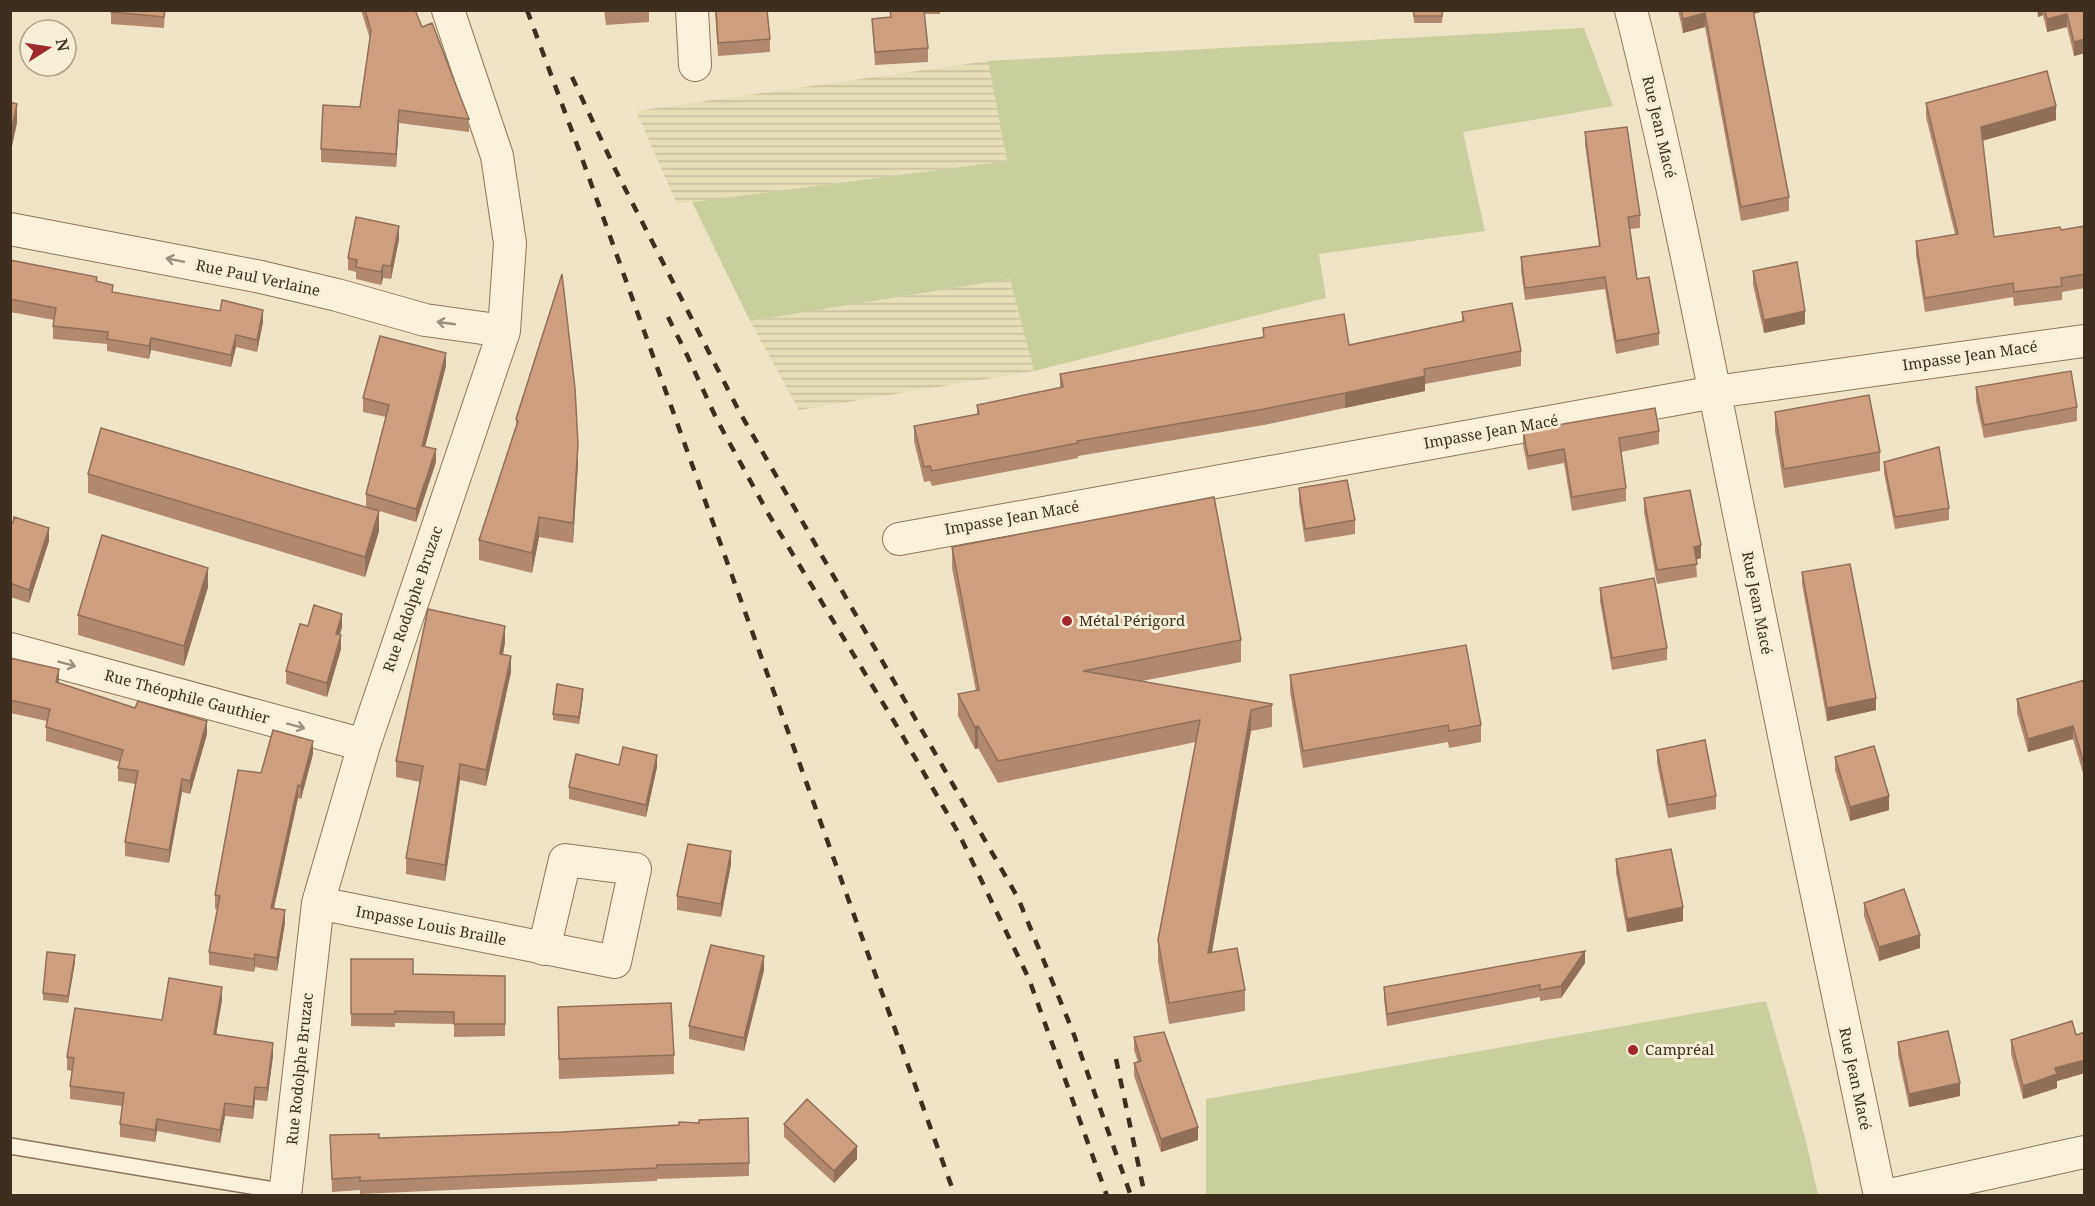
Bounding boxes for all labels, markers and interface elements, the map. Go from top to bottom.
north arrow [18,18,78,78]
text: N [51,36,75,54]
street label: Rue Jean Macé [1638,74,1681,180]
one-way arrow [165,254,185,265]
street label: Rue Paul Verlaine [194,254,322,300]
one-way arrow [437,317,456,328]
street label: Impasse Jean Macé [1901,336,2039,374]
street label: Impasse Jean Macé [1422,409,1560,453]
street label: Impasse Jean Macé [943,495,1081,539]
street label: Rue Rodolphe Bruzac [378,523,446,674]
street label: Rue Jean Macé [1738,550,1778,656]
place label: Métal Périgord [1079,610,1185,630]
marker: Métal Périgord [1060,614,1074,628]
one-way arrow [57,659,76,670]
street label: Rue Théophile Gauthier [102,664,272,728]
one-way arrow [286,721,305,732]
street label: Impasse Louis Braille [354,901,508,949]
street label: Rue Rodolphe Bruzac [281,992,317,1146]
street label: Rue Jean Macé [1835,1026,1877,1132]
place label: Campréal [1645,1039,1715,1059]
marker: Campréal [1626,1043,1640,1057]

